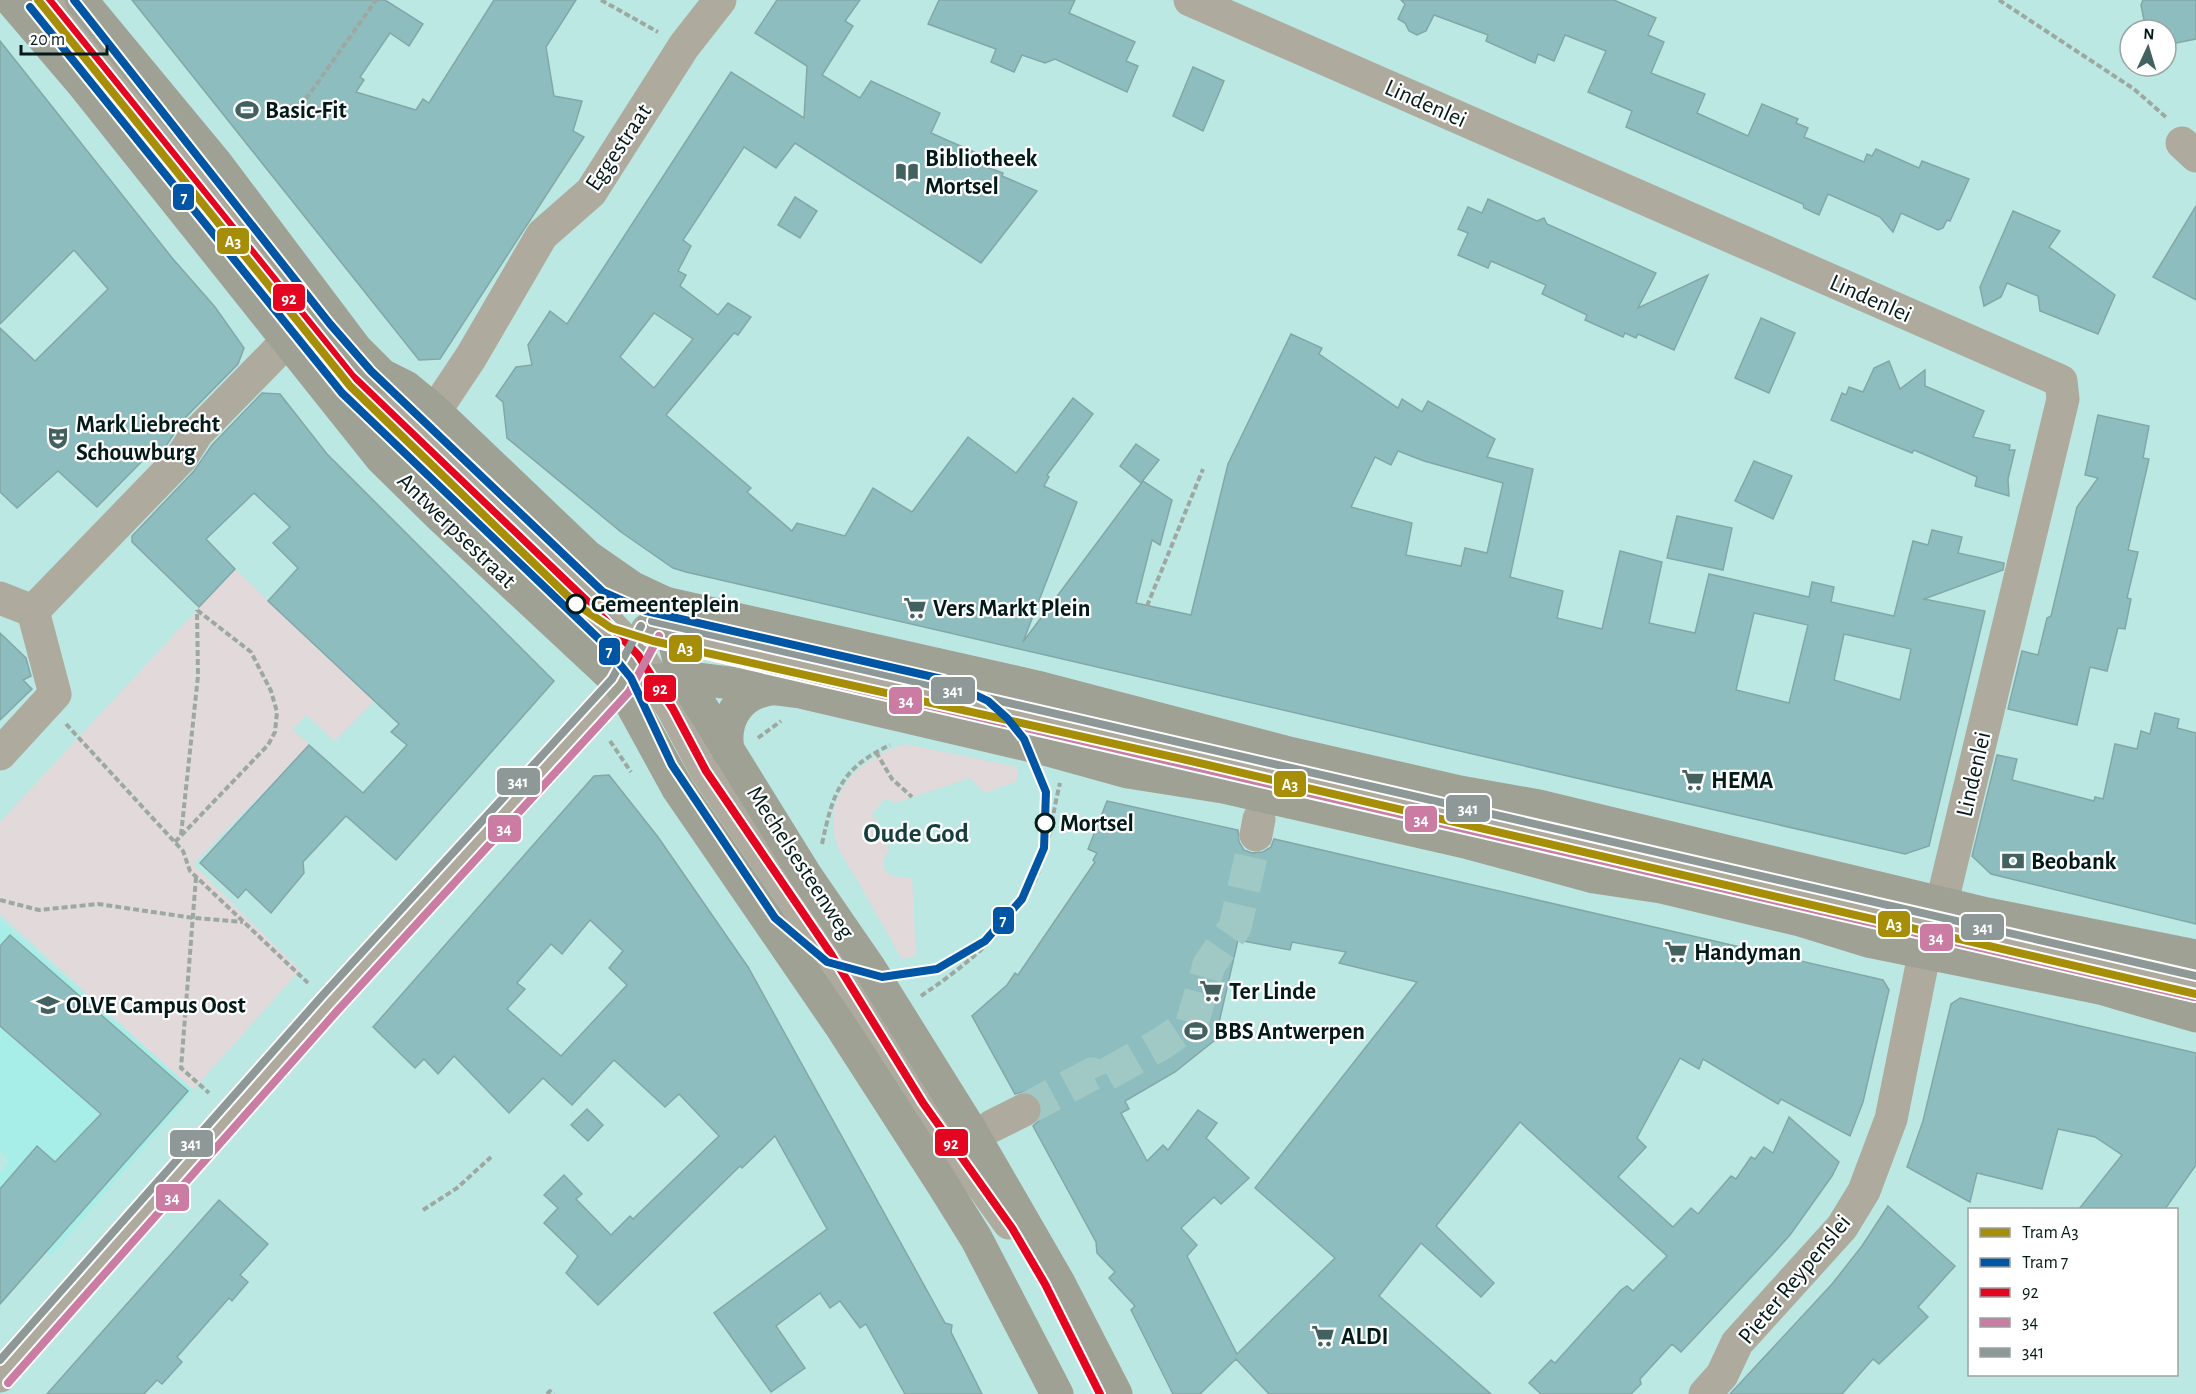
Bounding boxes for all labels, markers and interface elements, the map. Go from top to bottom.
scale bar [21,18,106,56]
north arrow [2118,18,2178,78]
text: N [2143,26,2155,42]
text: 20 m [30,31,65,49]
street label: Lindenlei [1381,75,1470,133]
sports icon: Basic-Fit [234,97,260,123]
place label: Basic-Fit [265,99,347,123]
street label: Eggestraat [581,100,657,195]
place label: Bibliotheek Mortsel [925,147,1038,199]
library icon: Bibliotheek Mortsel [894,159,920,185]
line badge: 7 [172,183,195,211]
text: 7 [181,190,188,206]
line badge: A3 [216,227,250,255]
text: A3 [225,234,241,250]
street label: Lindenlei [1826,270,1915,328]
line badge: 92 [272,283,306,312]
text: 92 [281,291,297,307]
place label: Mark Liebrecht Schouwburg [76,413,220,465]
theatre icon: Mark Liebrecht Schouwburg [45,425,71,451]
street label: Antwerpsestraat [392,468,520,593]
place label: Gemeenteplein [591,593,739,617]
marker: Gemeenteplein [566,594,586,614]
supermarket icon: Vers Markt Plein [902,595,928,621]
place label: Vers Markt Plein [933,597,1090,621]
line badge: A3 [668,634,703,663]
line badge: 7 [598,637,621,666]
text: A3 [677,641,693,657]
text: 7 [606,644,613,660]
line badge: 92 [643,674,677,703]
line badge: 341 [930,676,976,705]
text: 92 [652,681,668,697]
text: 341 [943,683,963,699]
line badge: 34 [888,686,923,715]
text: 34 [899,693,913,709]
street label: Lindenlei [1953,729,1995,819]
line badge: 341 [496,767,541,796]
supermarket icon: HEMA [1680,767,1706,793]
place label: HEMA [1711,769,1774,793]
line badge: A3 [1273,770,1307,798]
text: 341 [508,774,528,790]
text: A3 [1282,777,1298,793]
street label: Mechelsesteenweg [742,782,859,943]
line badge: 341 [1445,794,1491,823]
text: 341 [1458,801,1478,817]
line badge: 34 [1404,805,1438,833]
place label: Mortsel [1060,812,1134,836]
text: 34 [1414,812,1428,828]
marker: Mortsel [1035,813,1055,833]
line badge: 34 [487,814,522,843]
district label: Oude God [863,820,969,847]
text: 34 [497,821,511,837]
bank icon: Beobank [2000,848,2026,874]
place label: Beobank [2031,850,2117,874]
line badge: 7 [992,906,1015,935]
line badge: A3 [1877,910,1911,938]
text: 7 [1000,913,1007,929]
line badge: 341 [1960,913,2005,941]
text: A3 [1886,917,1902,933]
text: 341 [1973,920,1993,936]
line badge: 34 [1919,923,1954,952]
text: 34 [1929,930,1943,946]
supermarket icon: Handyman [1663,939,1689,965]
place label: Handyman [1694,941,1801,965]
supermarket icon: Ter Linde [1198,978,1224,1004]
place label: Ter Linde [1229,980,1316,1004]
school or university icon: OLVE Campus Oost [35,992,61,1018]
place label: OLVE Campus Oost [66,994,246,1018]
sports icon: BBS Antwerpen [1183,1018,1209,1044]
place label: BBS Antwerpen [1214,1020,1365,1044]
line badge: 92 [934,1128,969,1157]
line badge: 341 [169,1129,214,1158]
text: 341 [181,1136,201,1152]
text: 92 [943,1136,959,1152]
line badge: 34 [155,1183,190,1212]
text: 34 [165,1190,179,1206]
legend [1968,1208,2178,1376]
street label: Pieter Reypenslei [1734,1210,1856,1349]
text: Tram A3 [2022,1224,2079,1242]
text: Tram 7 [2022,1254,2068,1272]
text: 92 [2022,1284,2039,1302]
text: 34 [2022,1314,2038,1332]
supermarket icon: ALDI [1310,1323,1336,1349]
place label: ALDI [1341,1325,1388,1349]
text: 341 [2022,1344,2044,1362]

